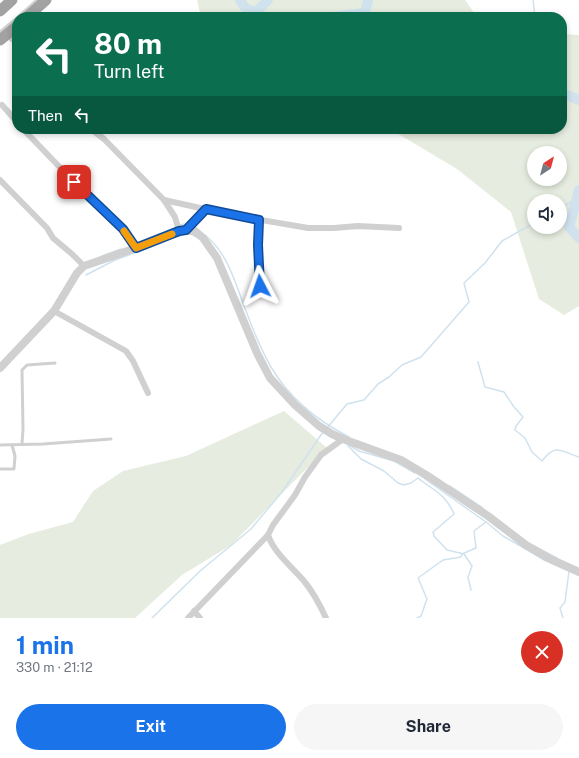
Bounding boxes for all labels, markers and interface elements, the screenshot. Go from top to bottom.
text: 80 m [94,27,162,60]
icon: left [28,28,80,80]
text: Turn left [94,61,164,82]
icon: left [71,104,93,126]
text: Then [28,107,63,124]
north arrow [527,146,567,186]
map controls [527,146,567,234]
pin [57,165,91,199]
icon: arrive [63,171,85,193]
button: sound [527,194,567,234]
position arrow [239,265,281,307]
text: 1 min [16,631,74,659]
button: close [521,631,563,673]
text: 330 m · 21:12 [16,660,93,675]
button: Exit [16,704,286,750]
button: Share [294,704,563,750]

